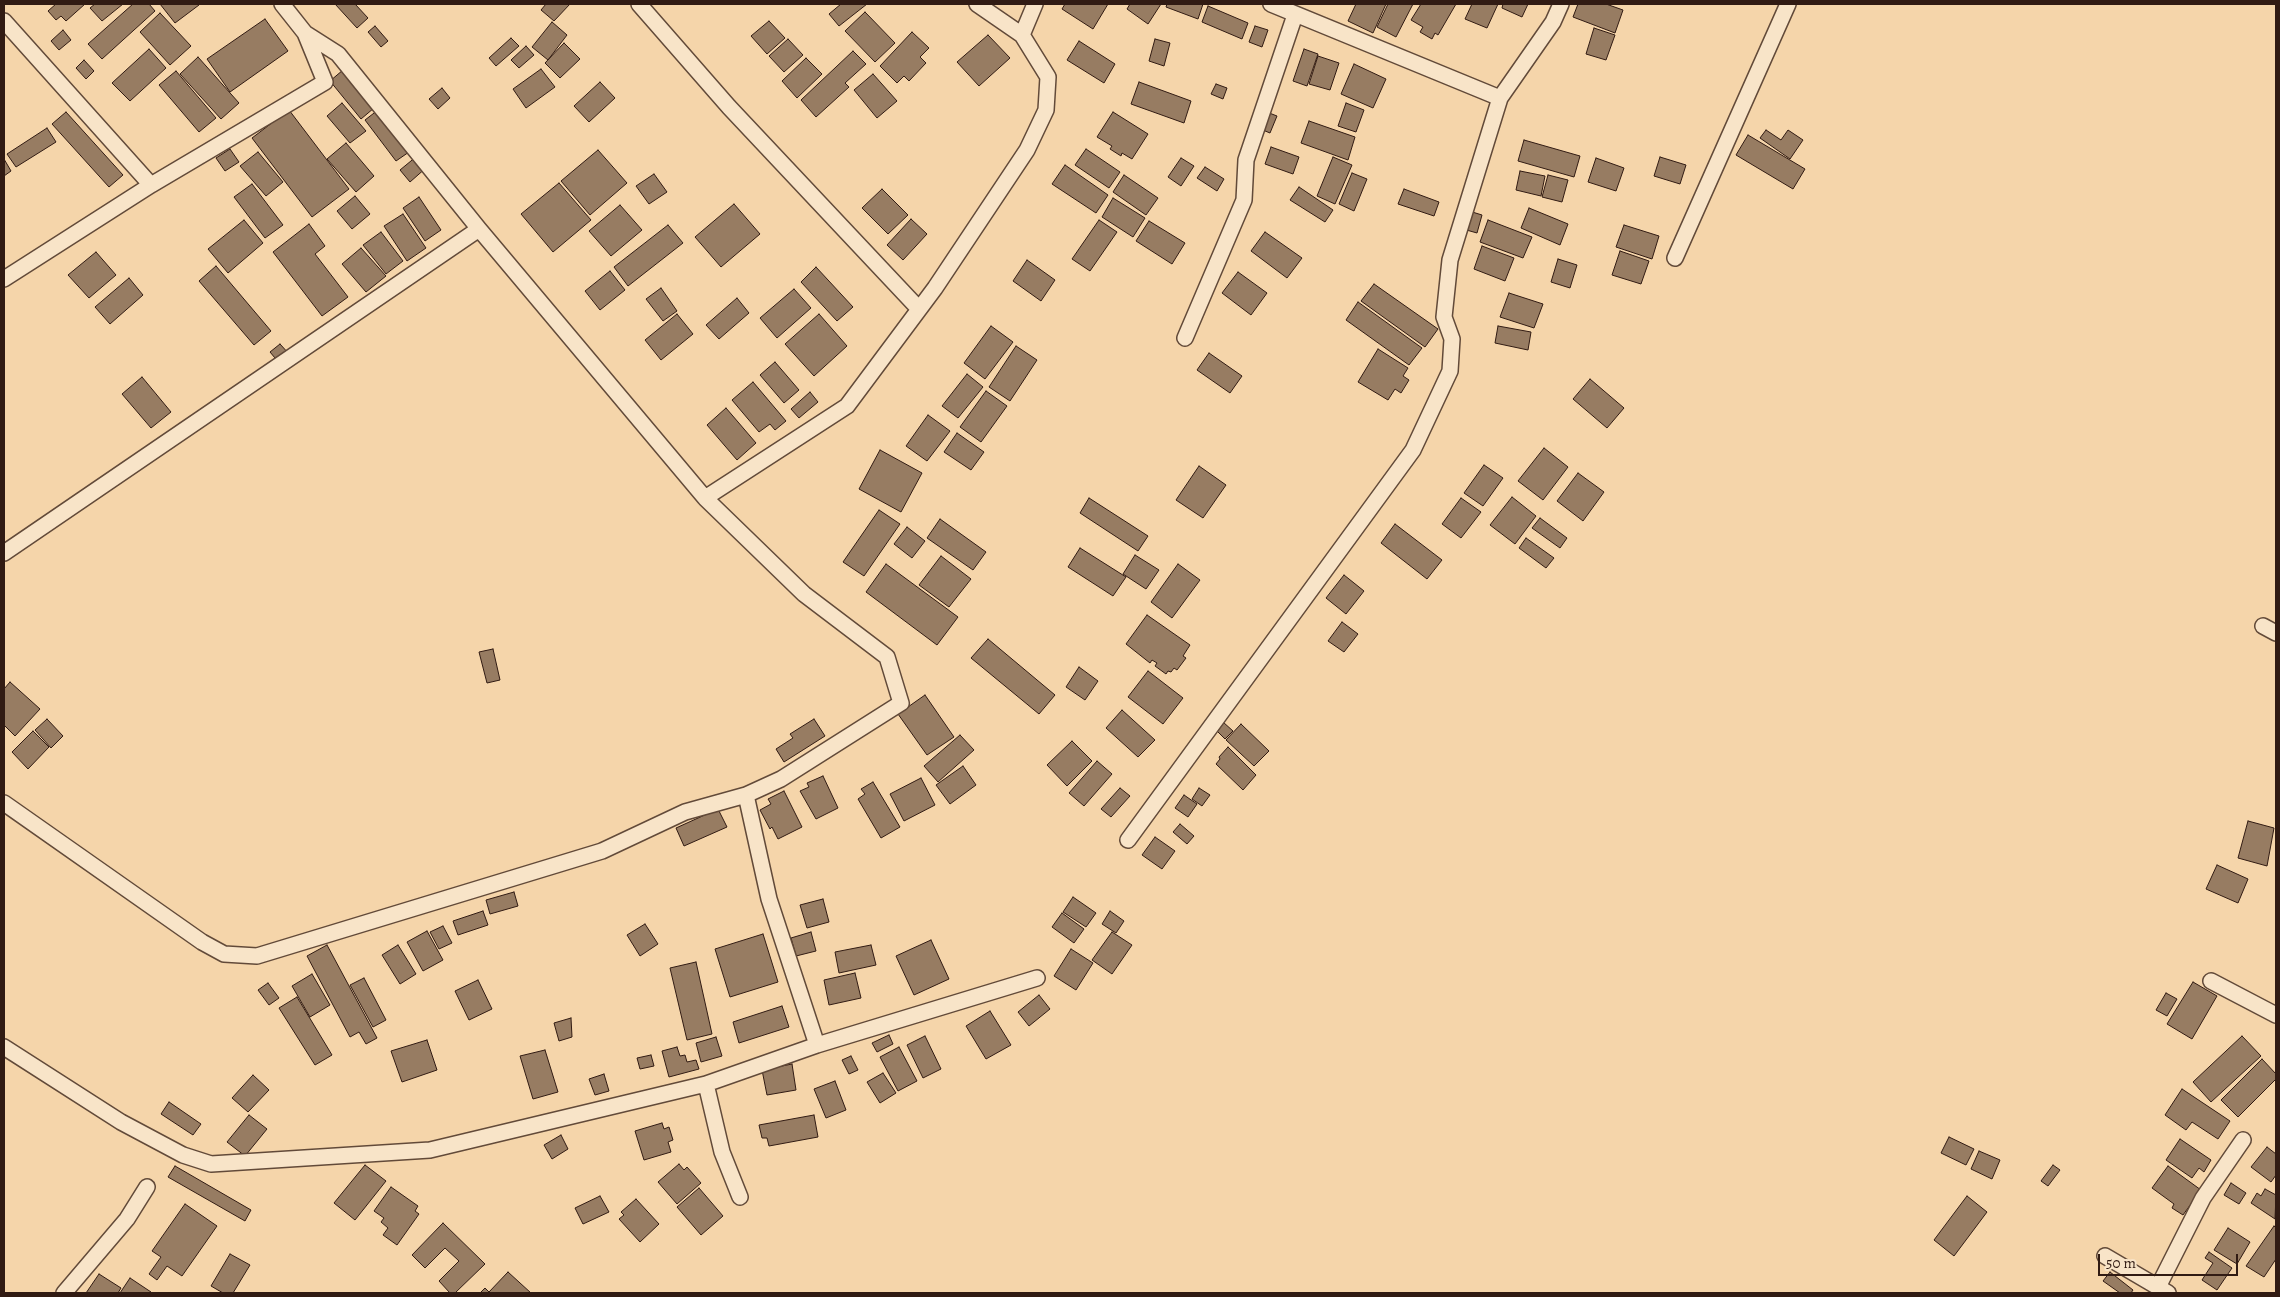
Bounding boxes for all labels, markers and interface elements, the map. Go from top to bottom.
scale bar [2100,1244,2240,1276]
text: 50 m [2106,1253,2136,1273]

